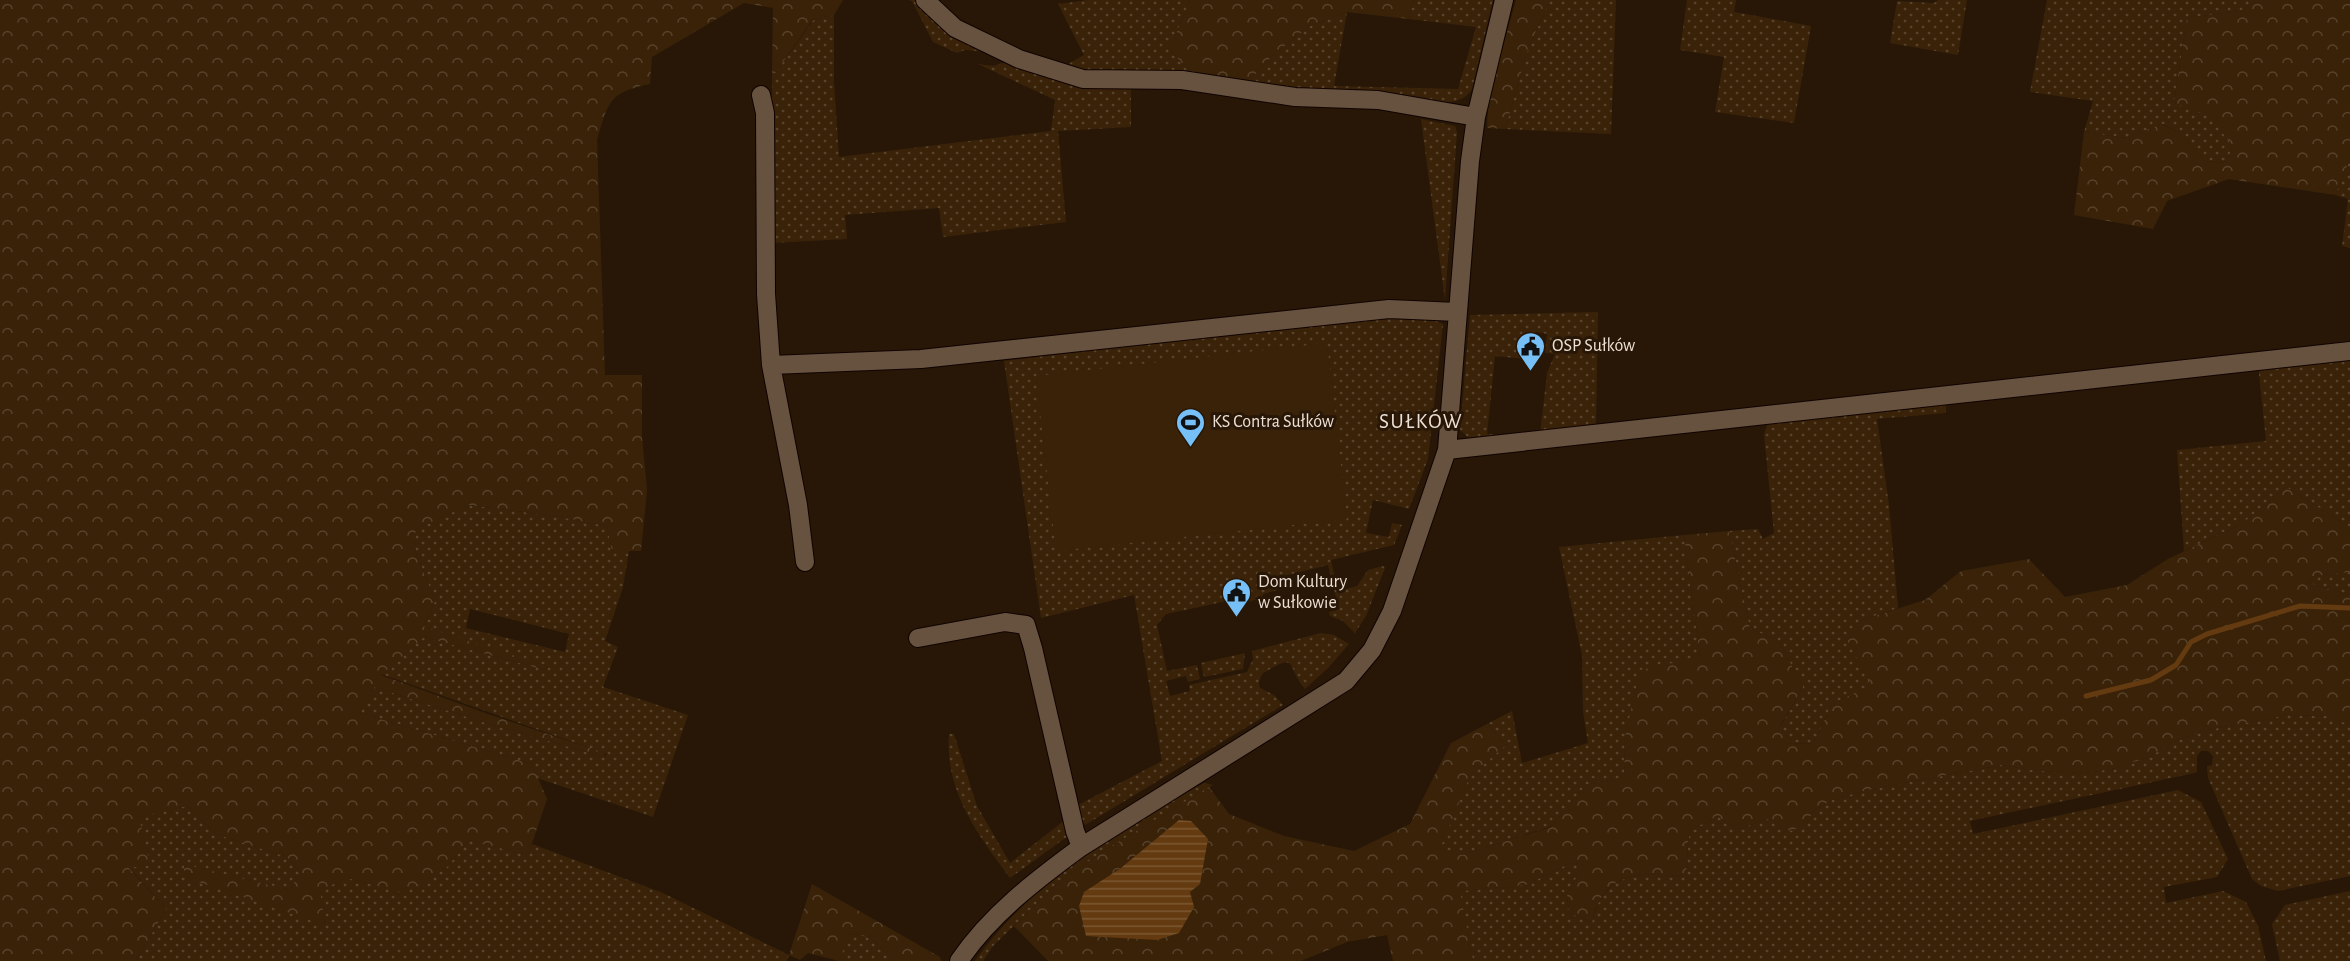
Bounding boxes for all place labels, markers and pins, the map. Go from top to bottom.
public building icon: OSP Sułków [1515,330,1547,372]
place label: OSP Sułków [1552,337,1635,355]
sports icon: KS Contra Sułków [1175,406,1207,448]
place label: KS Contra Sułków [1212,413,1334,431]
place label: Dom Kultury w Sułkowie [1258,573,1348,612]
public building icon: Dom Kultury w Sułkowie [1221,576,1253,618]

